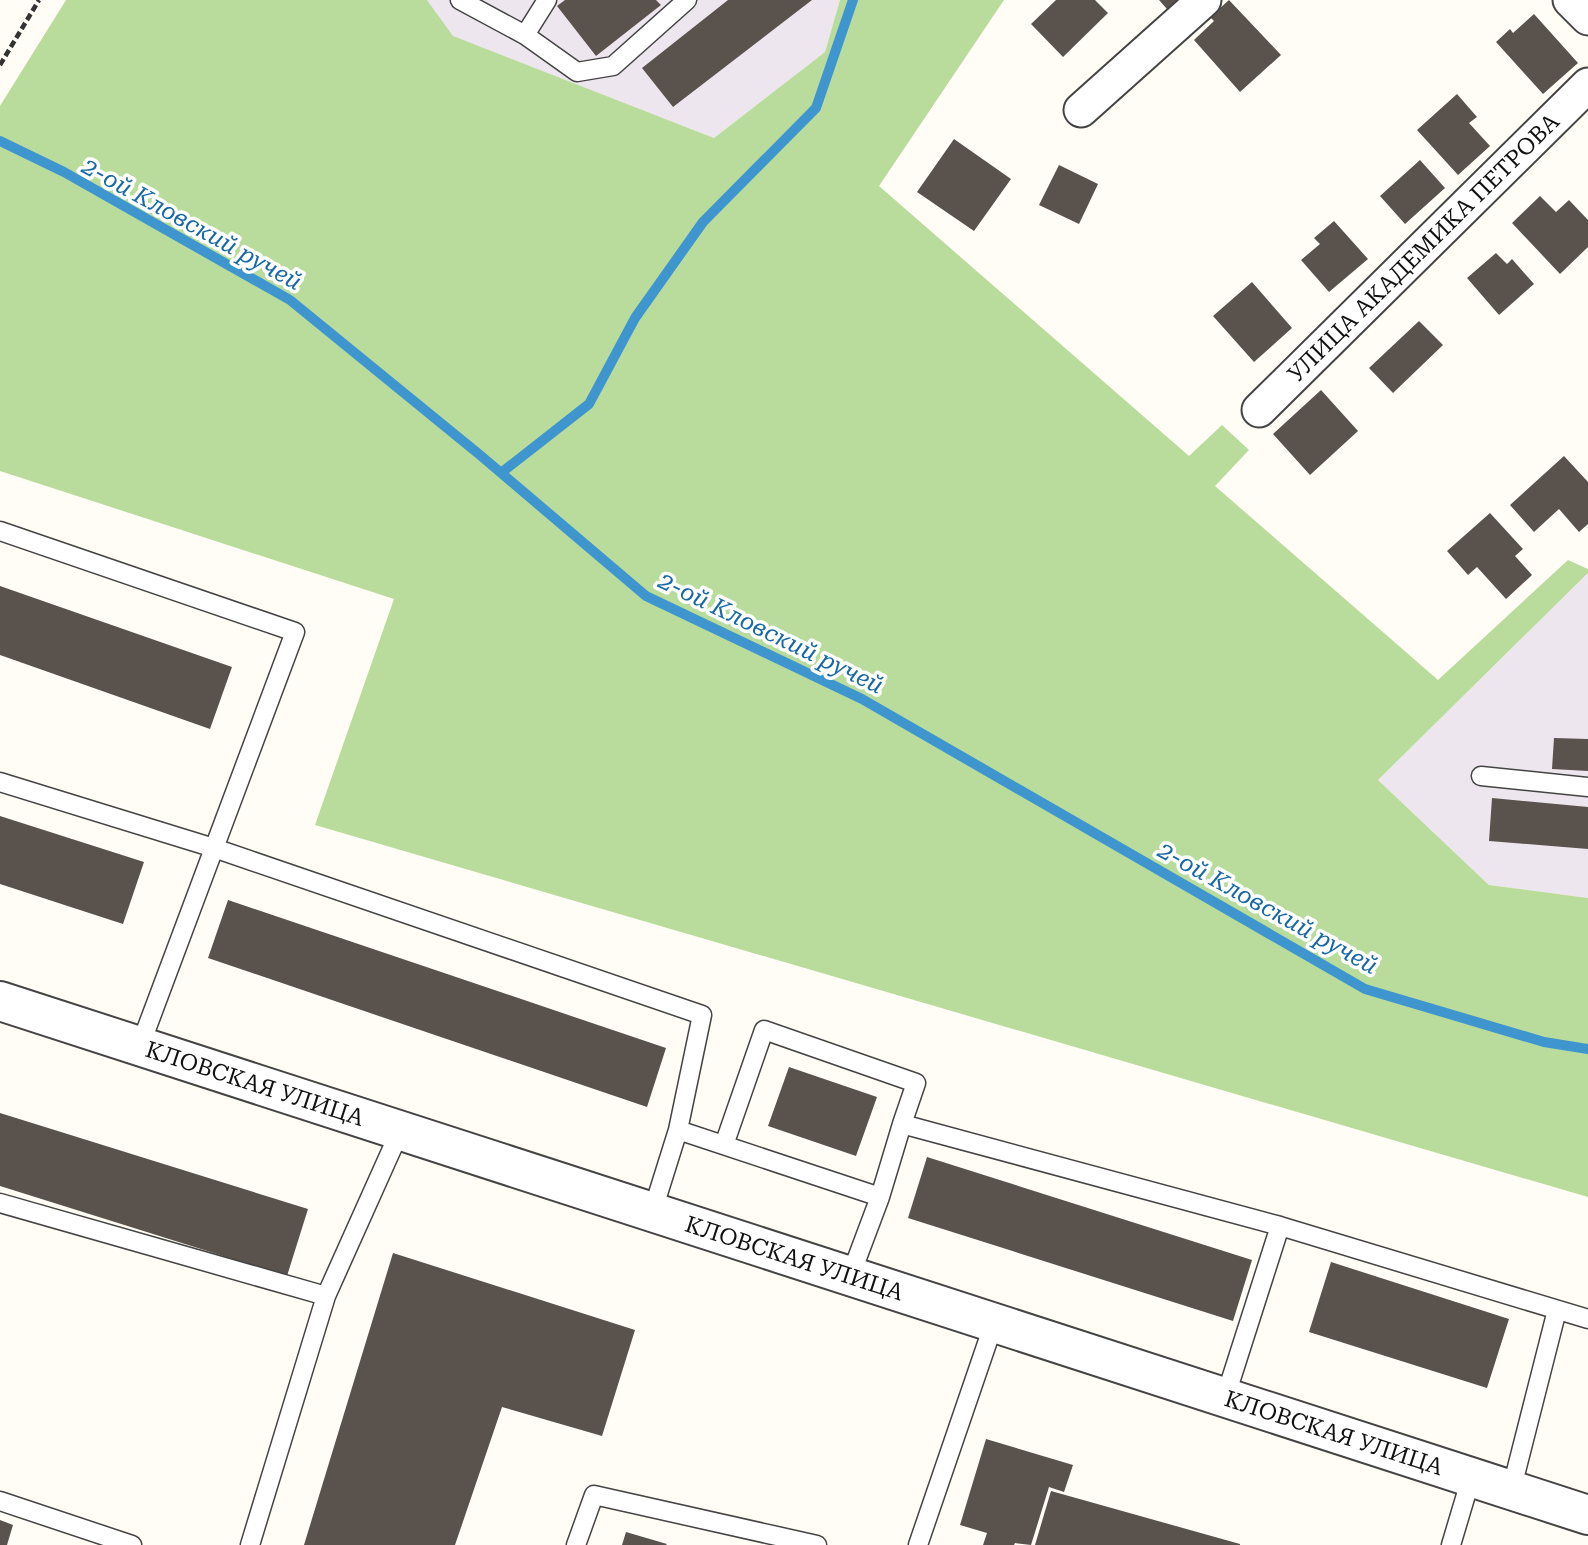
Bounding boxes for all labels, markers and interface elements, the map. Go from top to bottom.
street label: УЛИЦА АКАДЕМИКА ПЕТРОВА [1283,108,1565,388]
water label: 2-ой Кловский ручей [77,152,307,296]
water label: 2-ой Кловский ручей [653,566,888,700]
water label: 2-ой Кловский ручей [1153,836,1383,980]
street label: КЛОВСКАЯ УЛИЦА [142,1036,367,1132]
street label: КЛОВСКАЯ УЛИЦА [682,1211,907,1307]
street label: КЛОВСКАЯ УЛИЦА [1221,1385,1446,1481]

